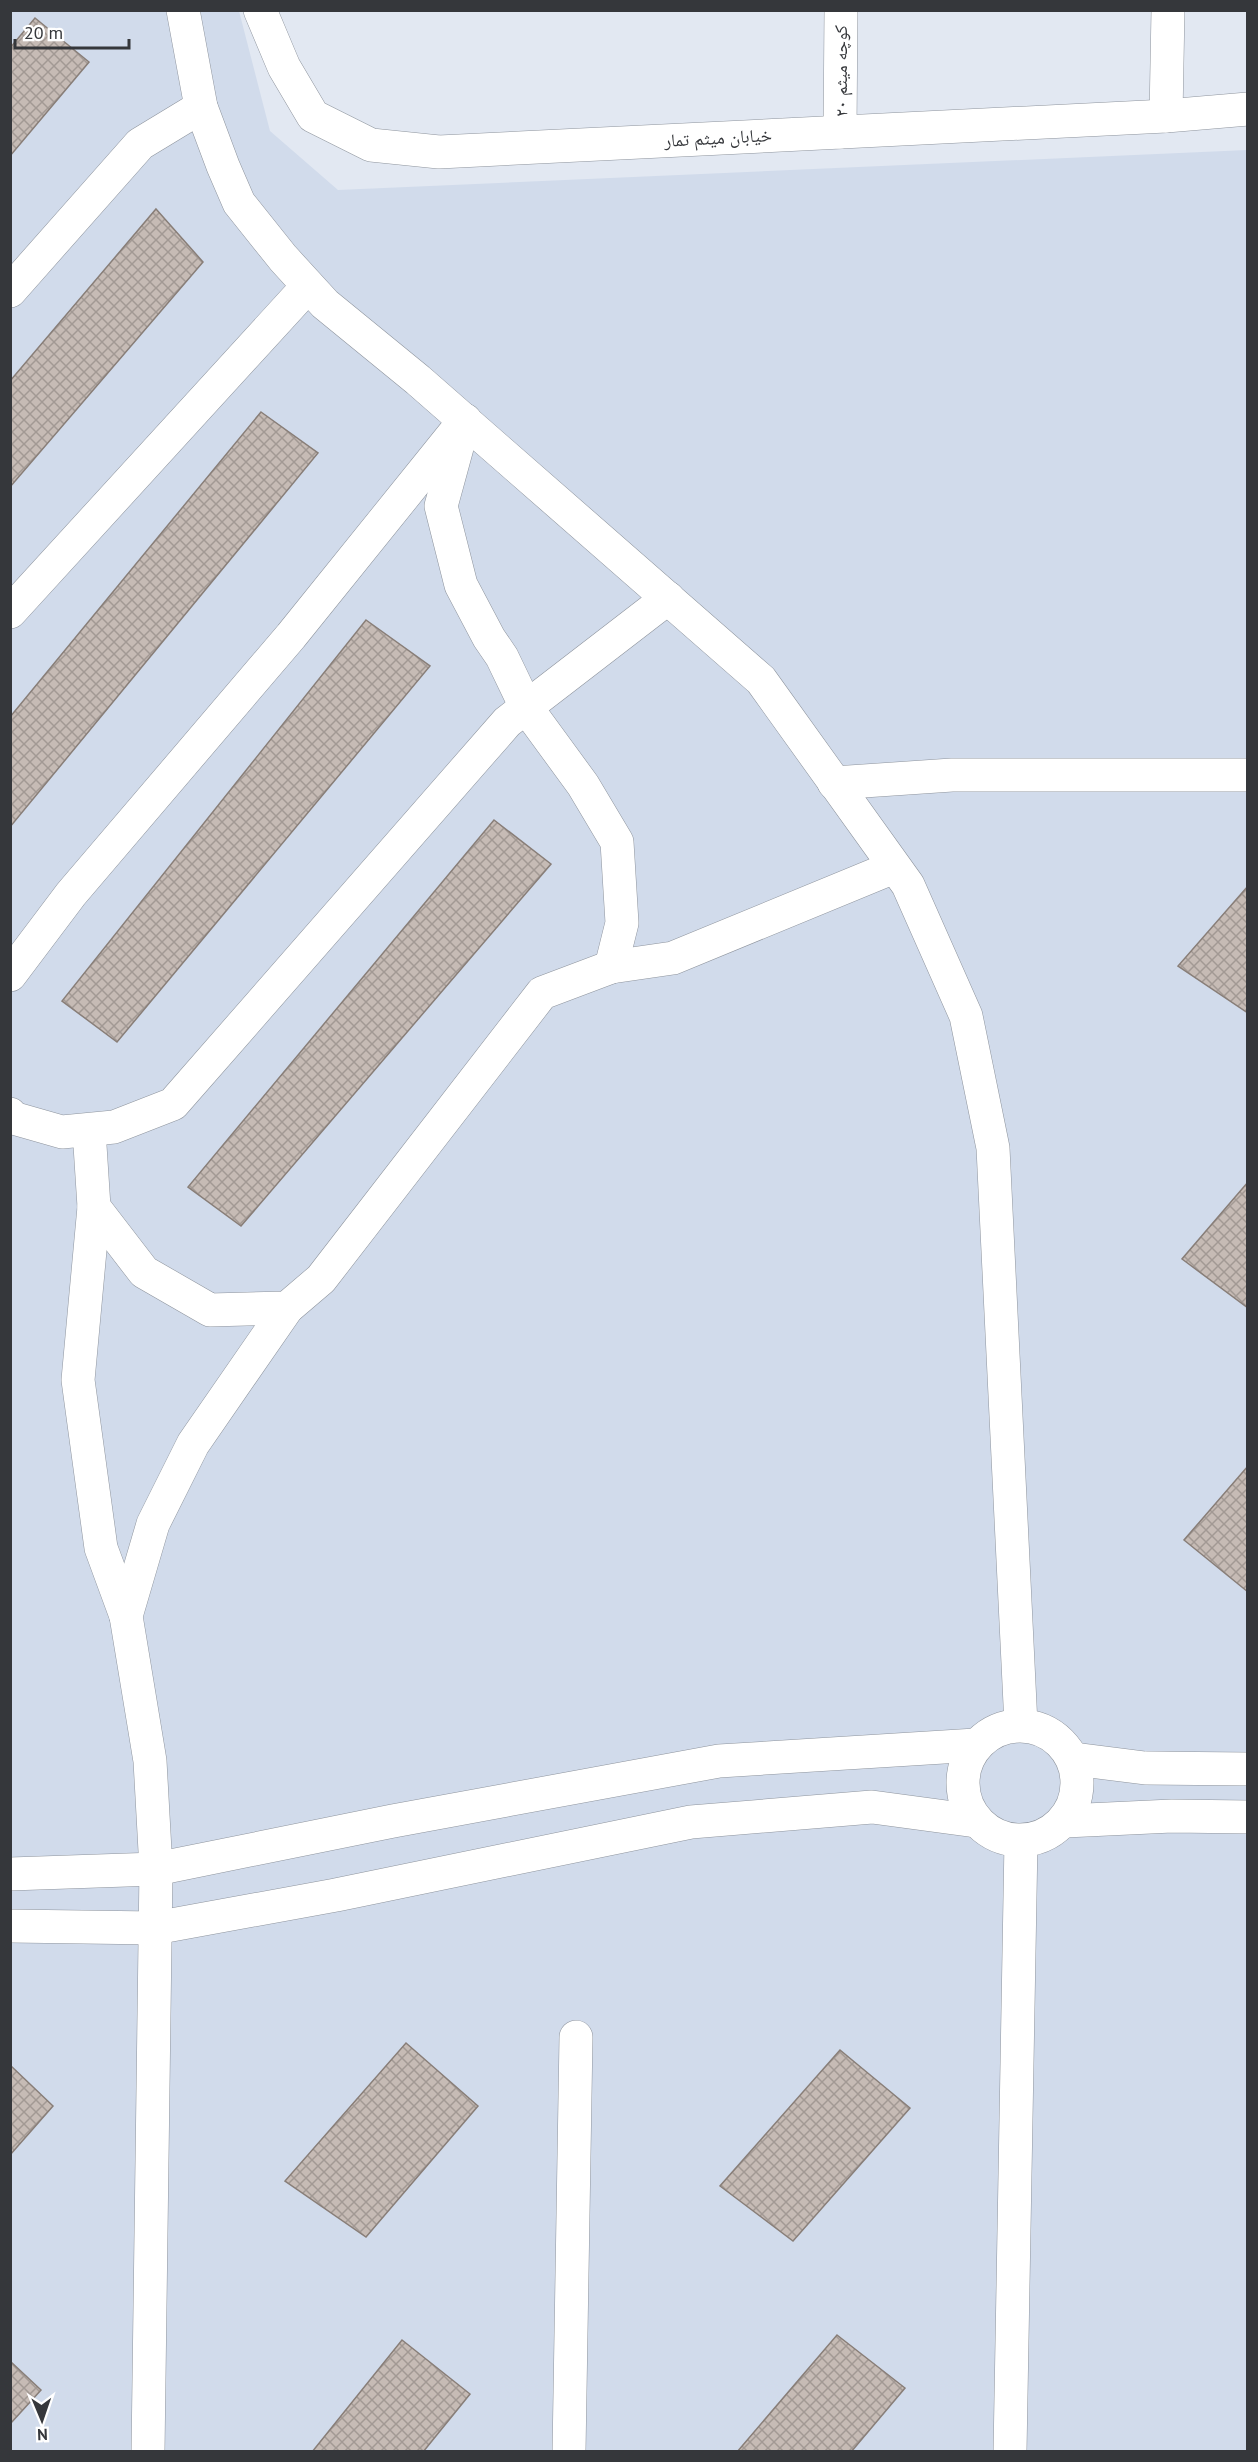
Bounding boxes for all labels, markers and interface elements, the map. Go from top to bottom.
scale bar [15,12,129,50]
text: 20 m [24,21,63,44]
street label: کوچه میثم ۲۰ [829,25,853,117]
street label: خیابان میثم تمار [662,123,773,153]
north arrow [12,2390,72,2450]
text: N [37,2425,48,2445]

